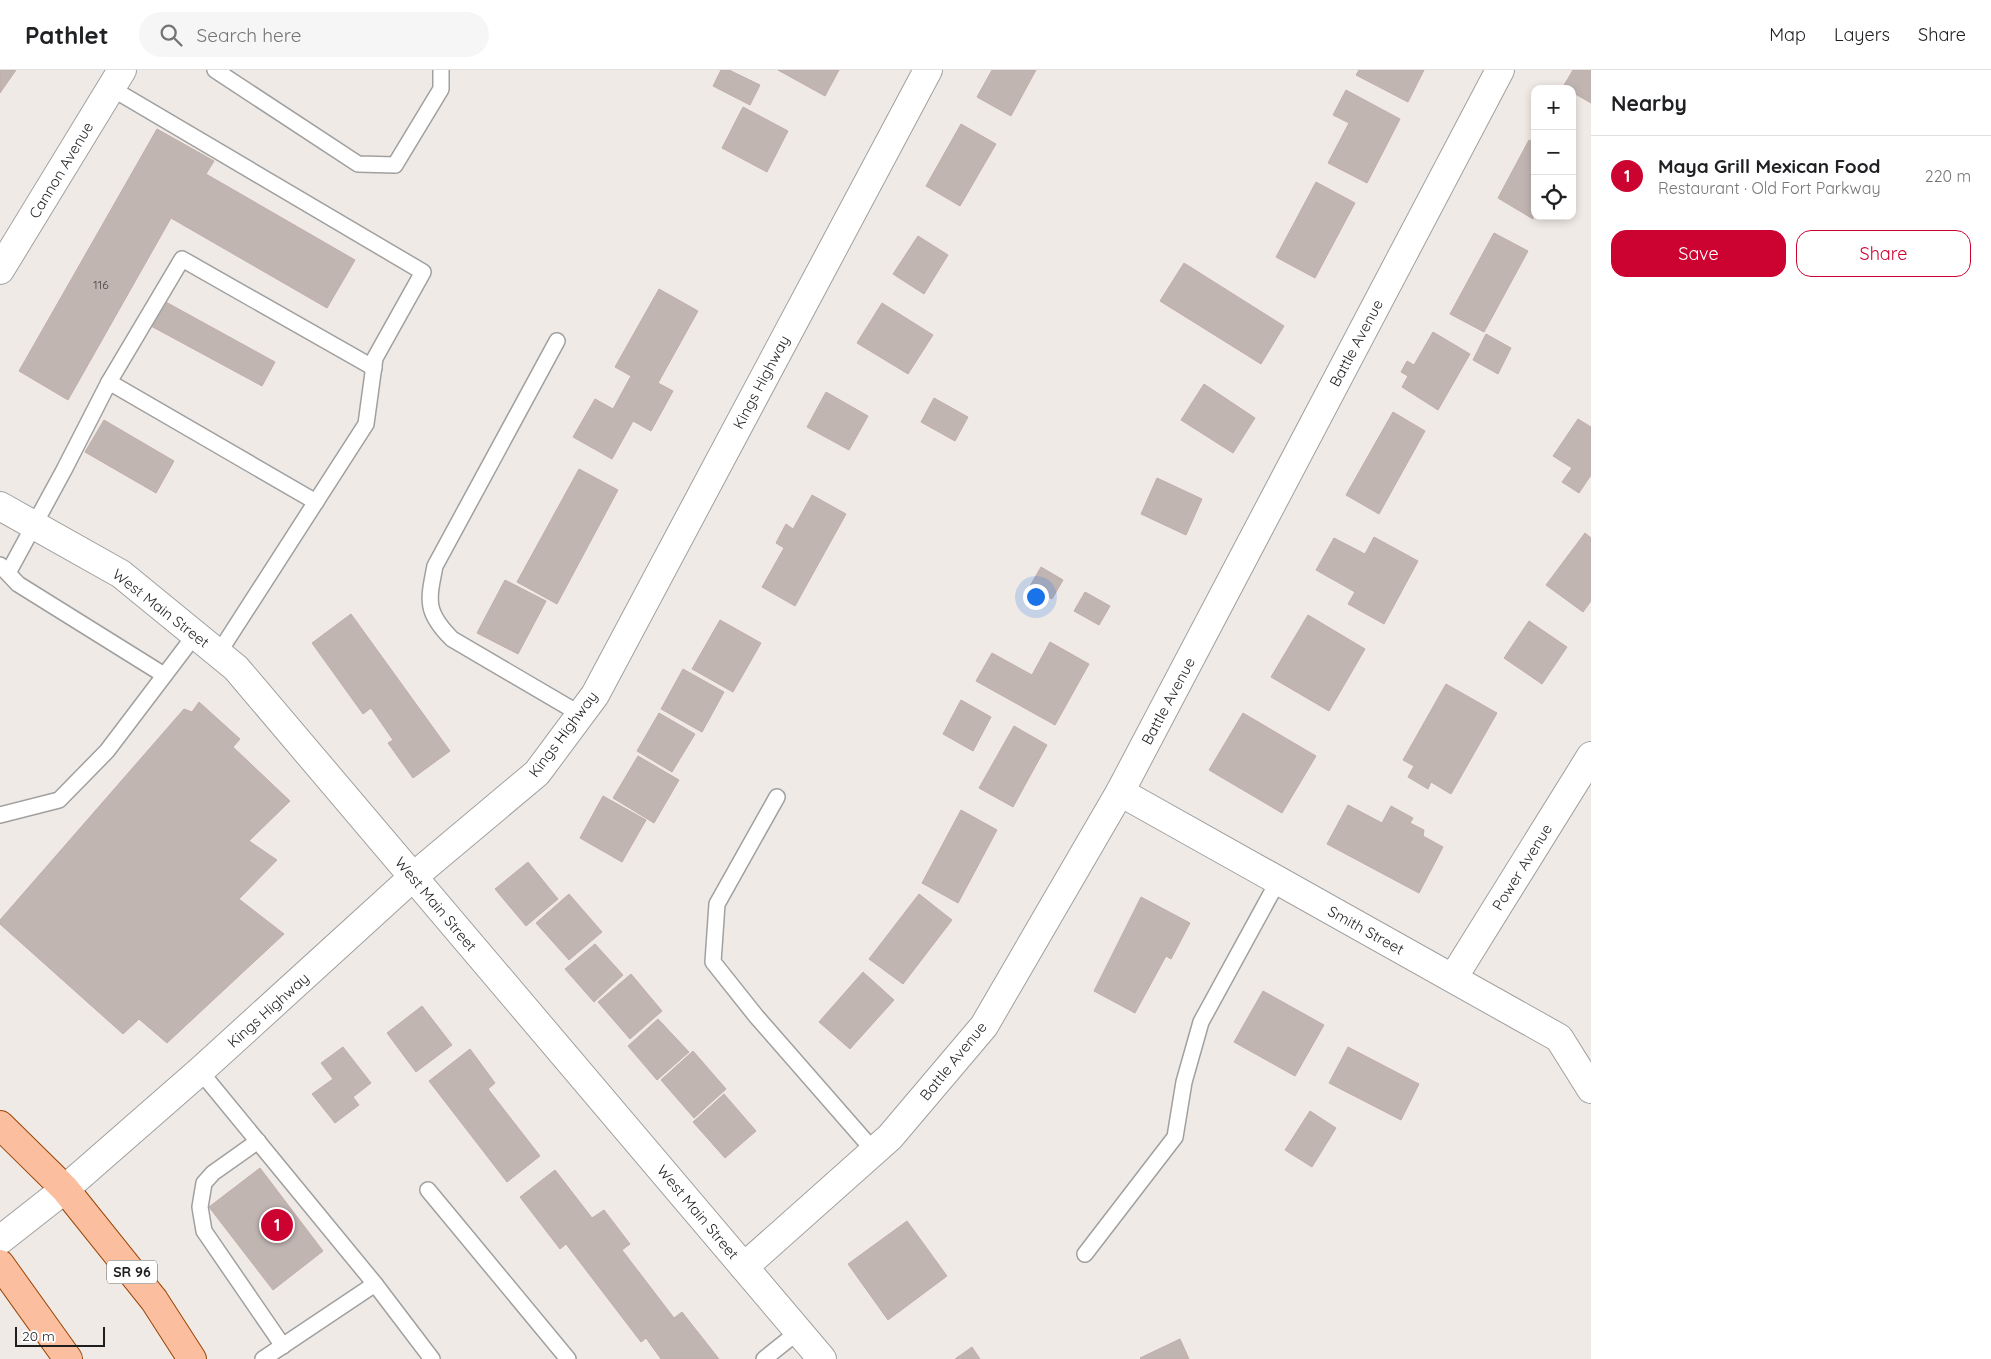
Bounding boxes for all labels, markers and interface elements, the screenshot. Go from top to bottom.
search box [139,12,489,57]
text: Pathlet [25,20,109,50]
icon: search [157,21,185,49]
text: Search here [197,23,301,47]
text: Map [1769,23,1806,46]
text: Layers [1834,23,1890,46]
text: Share [1918,23,1966,46]
map controls [1531,85,1576,220]
button: + [1531,85,1576,130]
text: Nearby [1611,90,1687,116]
street label: Cannon Avenue [25,118,97,222]
button: − [1531,130,1576,175]
text: Maya Grill Mexican Food [1658,154,1880,178]
text: 1 [1624,166,1630,186]
text: 220 m [1925,166,1971,186]
button: locate [1531,175,1576,220]
text: Restaurant · Old Fort Parkway [1658,178,1880,198]
button: Save [1611,230,1786,277]
button: Share [1796,230,1971,277]
house number: 116 [93,277,109,292]
street label: Battle Avenue [1325,296,1387,390]
street label: Kings Highway [728,332,794,432]
street label: West Main Street [109,564,213,652]
your location [1023,584,1049,610]
street label: Battle Avenue [1137,654,1199,748]
street label: Kings Highway [524,687,602,781]
street label: Power Avenue [1488,820,1556,914]
street label: West Main Street [391,853,481,955]
street label: Smith Street [1325,901,1407,959]
street label: Kings Highway [223,968,313,1052]
street label: Battle Avenue [915,1018,991,1104]
street label: West Main Street [653,1161,743,1263]
pin: 1 [261,1206,293,1244]
road number: SR 96 [107,1260,157,1284]
scale bar [15,1324,105,1347]
text: 20 m [22,1327,55,1345]

